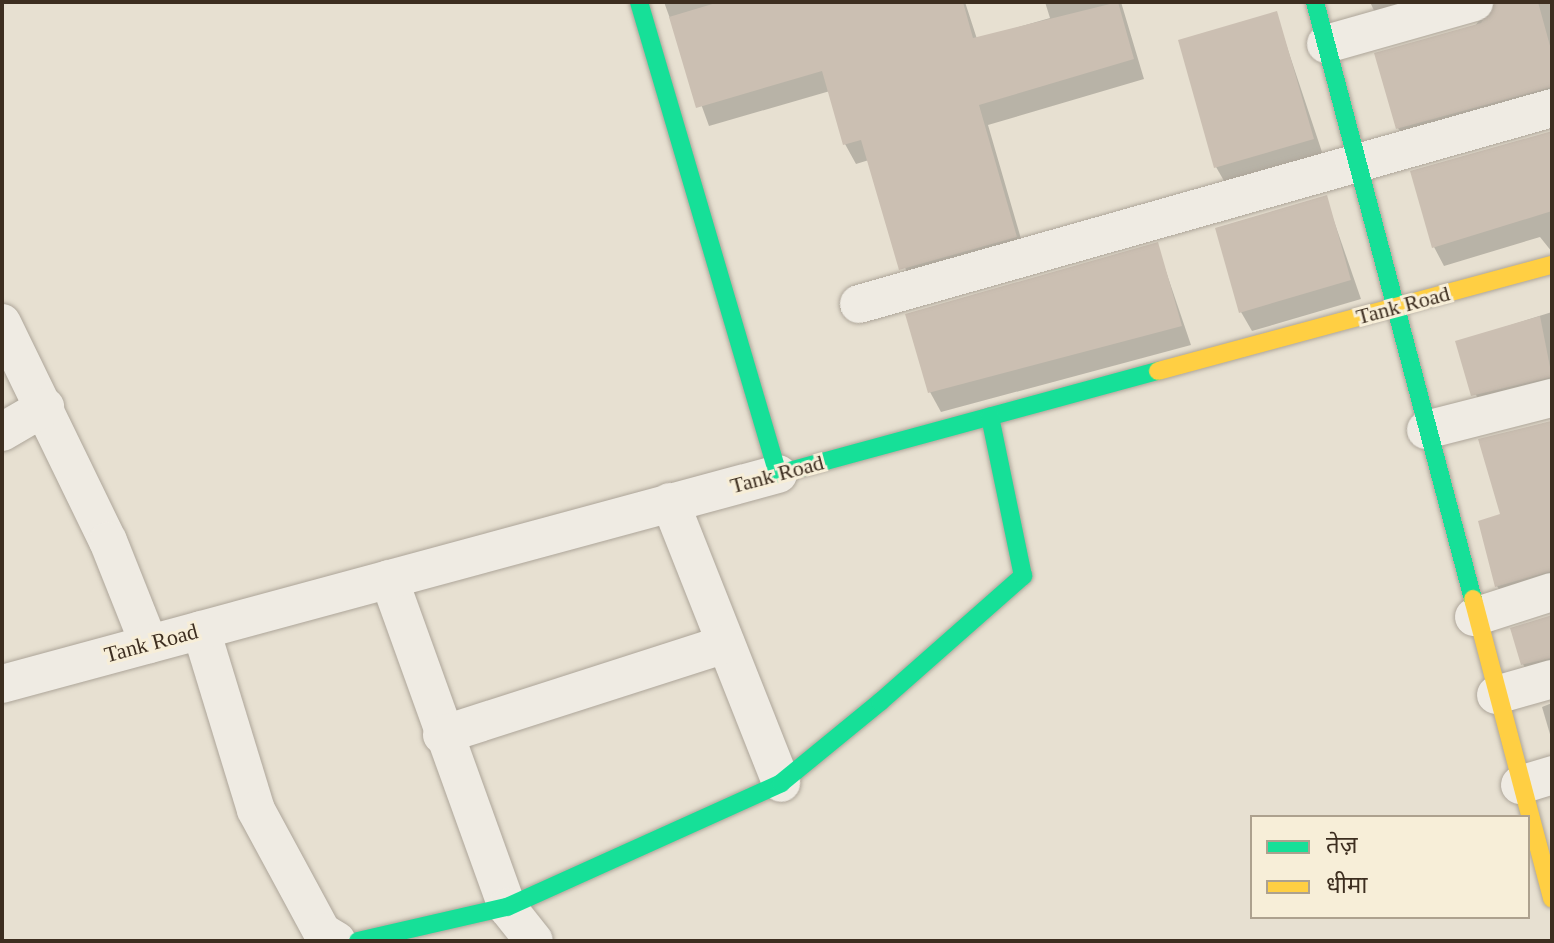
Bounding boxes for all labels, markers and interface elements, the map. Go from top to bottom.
street label: Tank Road [1353,280,1453,330]
street label: Tank Road [727,449,827,499]
street label: Tank Road [101,618,201,668]
legend [1250,815,1530,919]
text: तेज़ [1326,832,1358,858]
text: धीमा [1326,872,1368,898]

